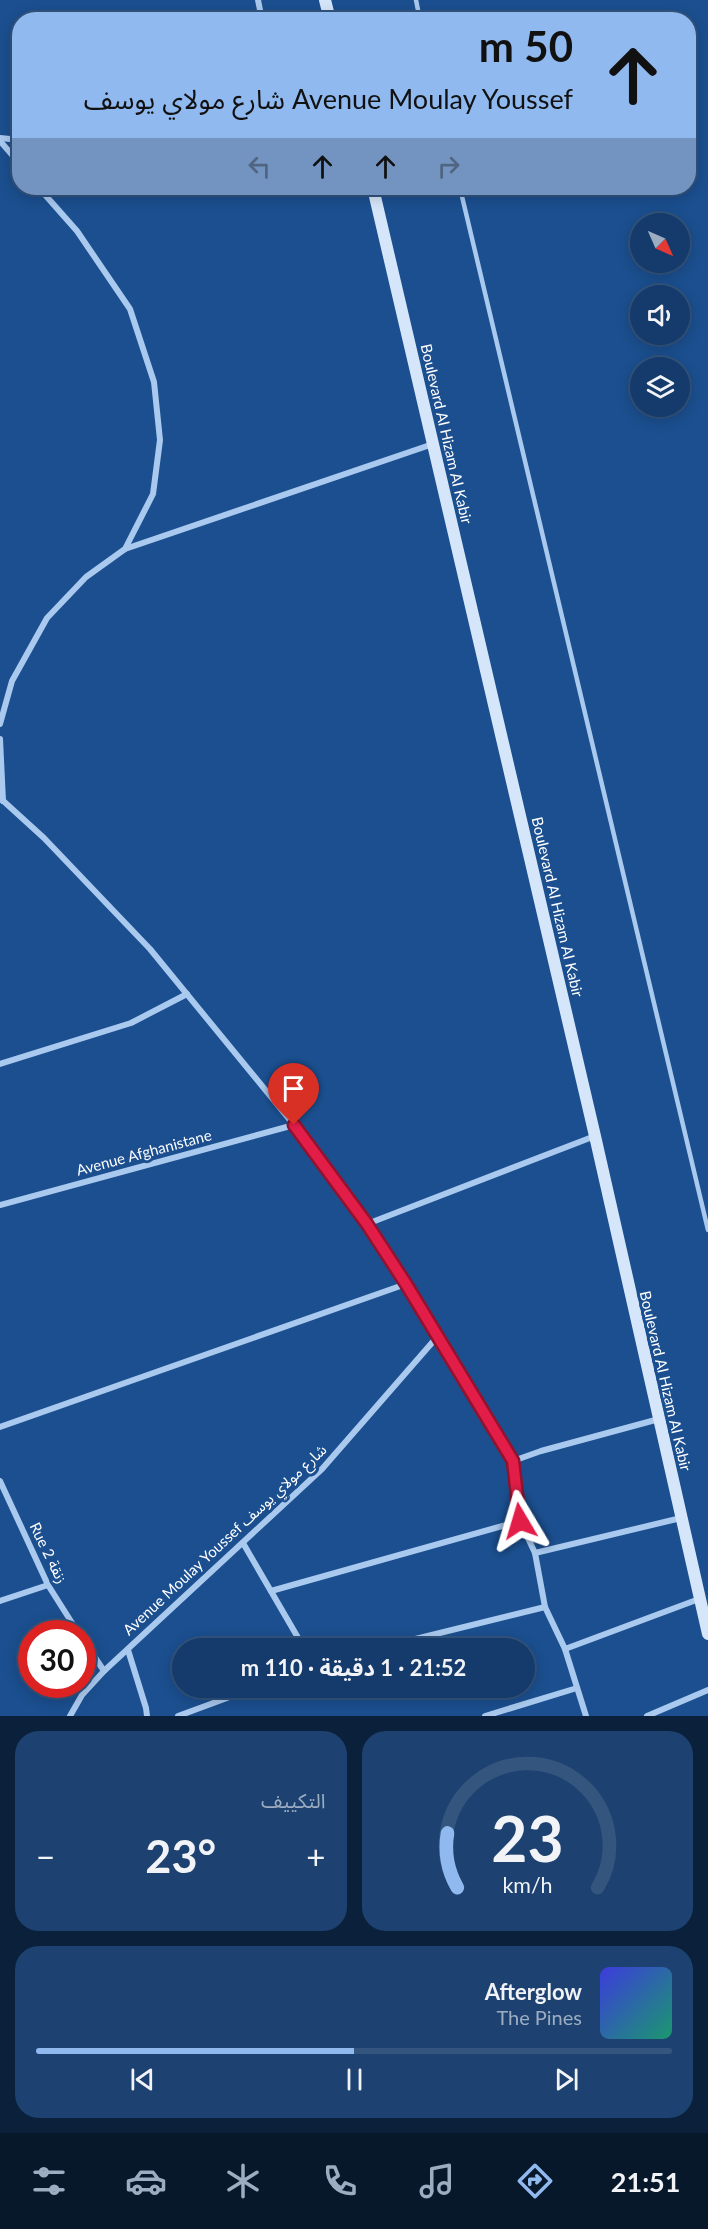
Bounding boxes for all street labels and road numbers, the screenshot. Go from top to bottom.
street label: Boulevard Al Hizam Al Kabir [417,342,477,526]
street label: Boulevard Al Hizam Al Kabir [528,815,588,999]
street label: Avenue Afghanistane [74,1125,213,1179]
street label: Boulevard Al Hizam Al Kabir [636,1289,696,1473]
street label: Avenue Moulay Youssef شارع مولاي يوسف [119,1440,333,1641]
street label: Rue 2 زنقة [26,1519,71,1586]

